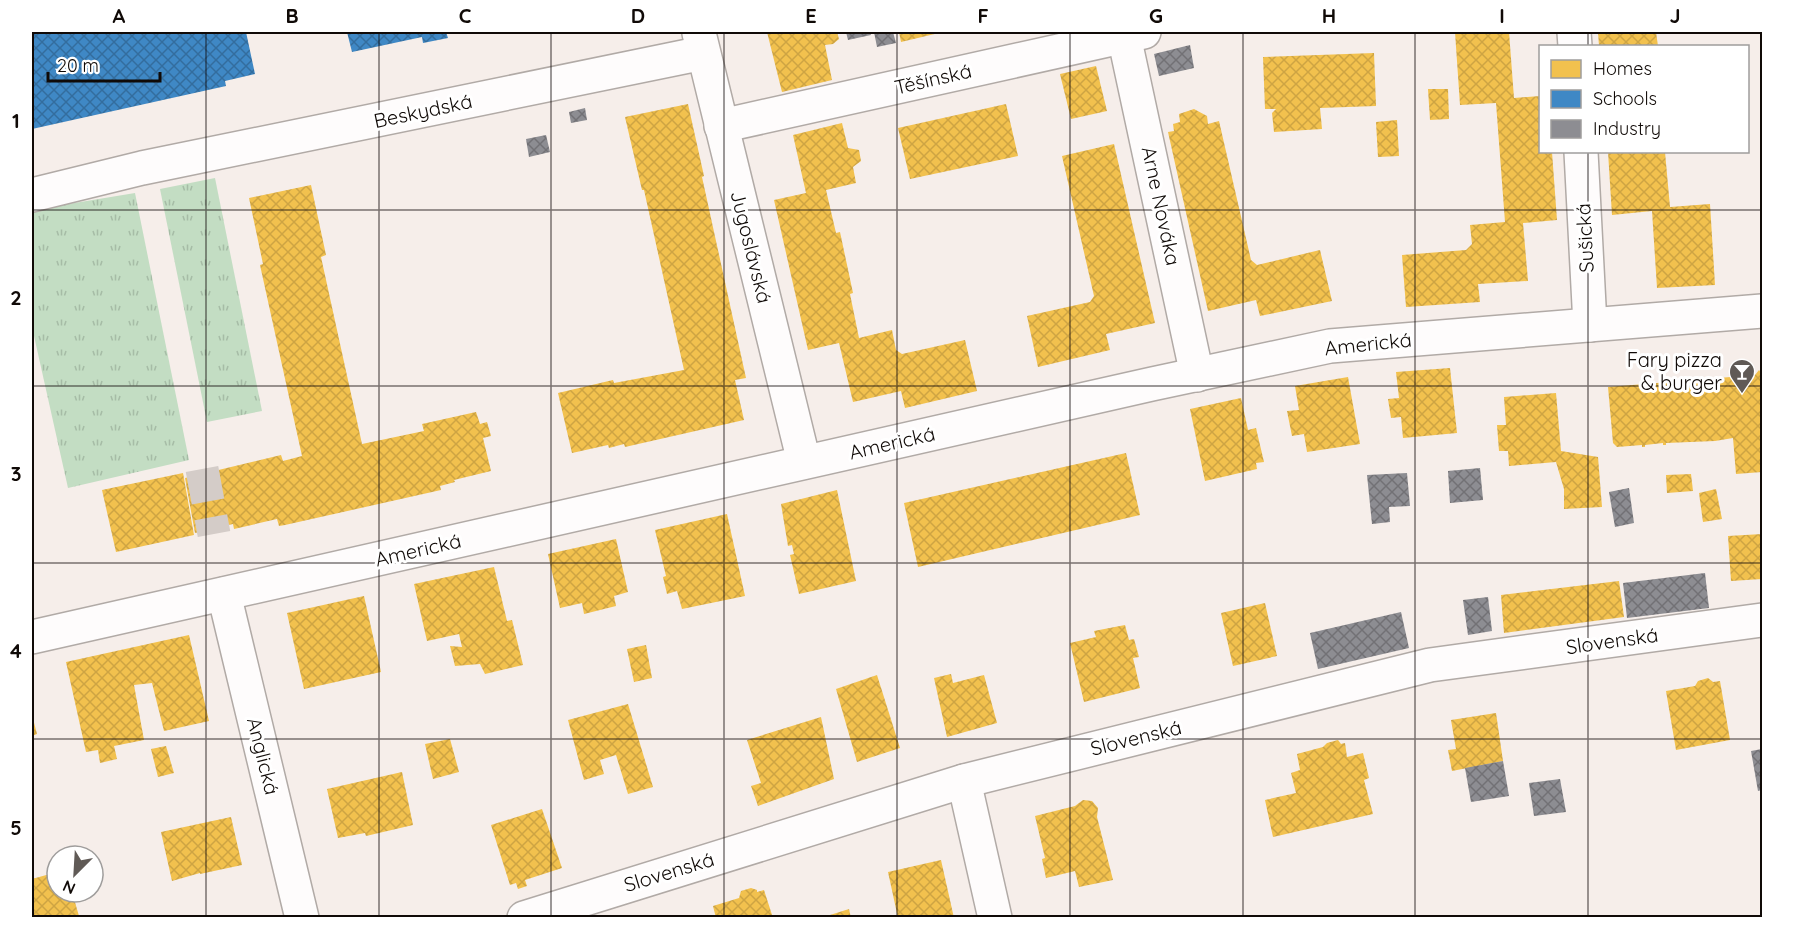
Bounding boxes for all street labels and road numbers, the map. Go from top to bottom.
street label: Těšínská [892,58,974,100]
street label: Beskydská [371,88,474,133]
street label: Arne Nováka [1137,144,1186,268]
street label: Jugoslávská [725,188,778,306]
street label: Sušická [1570,203,1599,273]
street label: Americká [1323,326,1413,361]
street label: Americká [846,420,937,465]
street label: Americká [372,527,463,572]
street label: Slovenská [1564,622,1660,659]
street label: Slovenská [1088,714,1184,761]
street label: Anglická [242,715,285,797]
street label: Slovenská [621,846,717,897]

